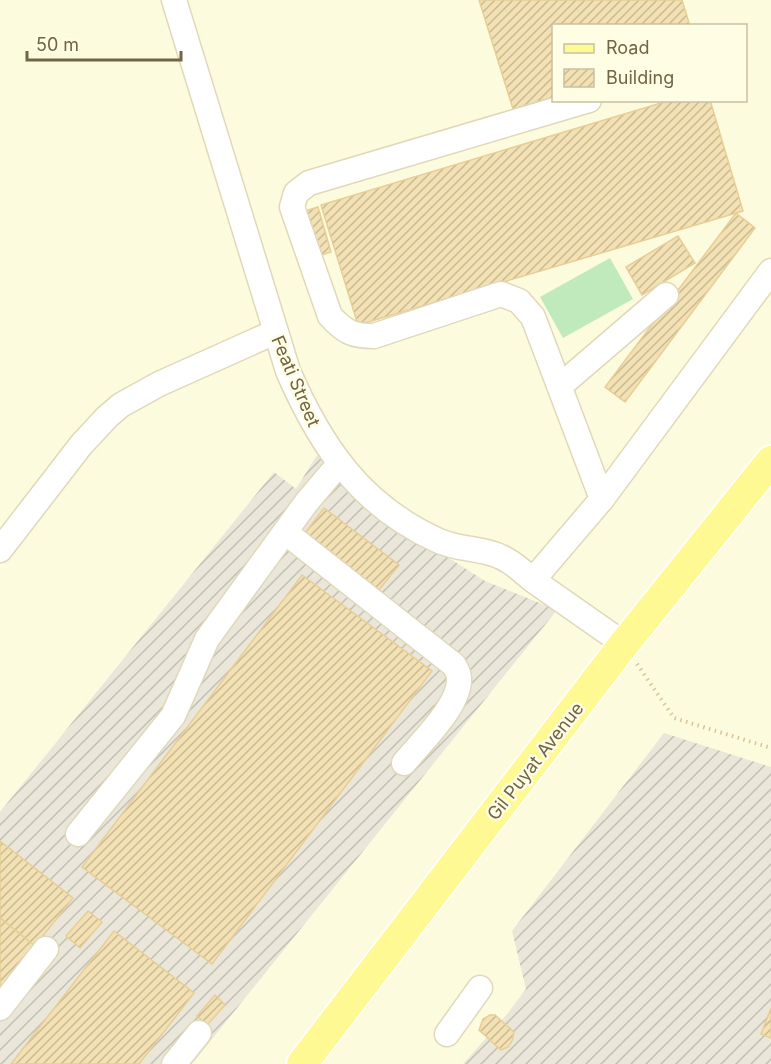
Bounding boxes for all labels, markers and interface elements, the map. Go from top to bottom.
scale bar [27,24,182,62]
legend [552,24,747,102]
text: 50 m [36,34,79,55]
text: Road [606,37,649,58]
text: Building [606,67,674,88]
street label: Feati Street [267,332,325,430]
street label: Gil Puyat Avenue [482,698,588,824]

